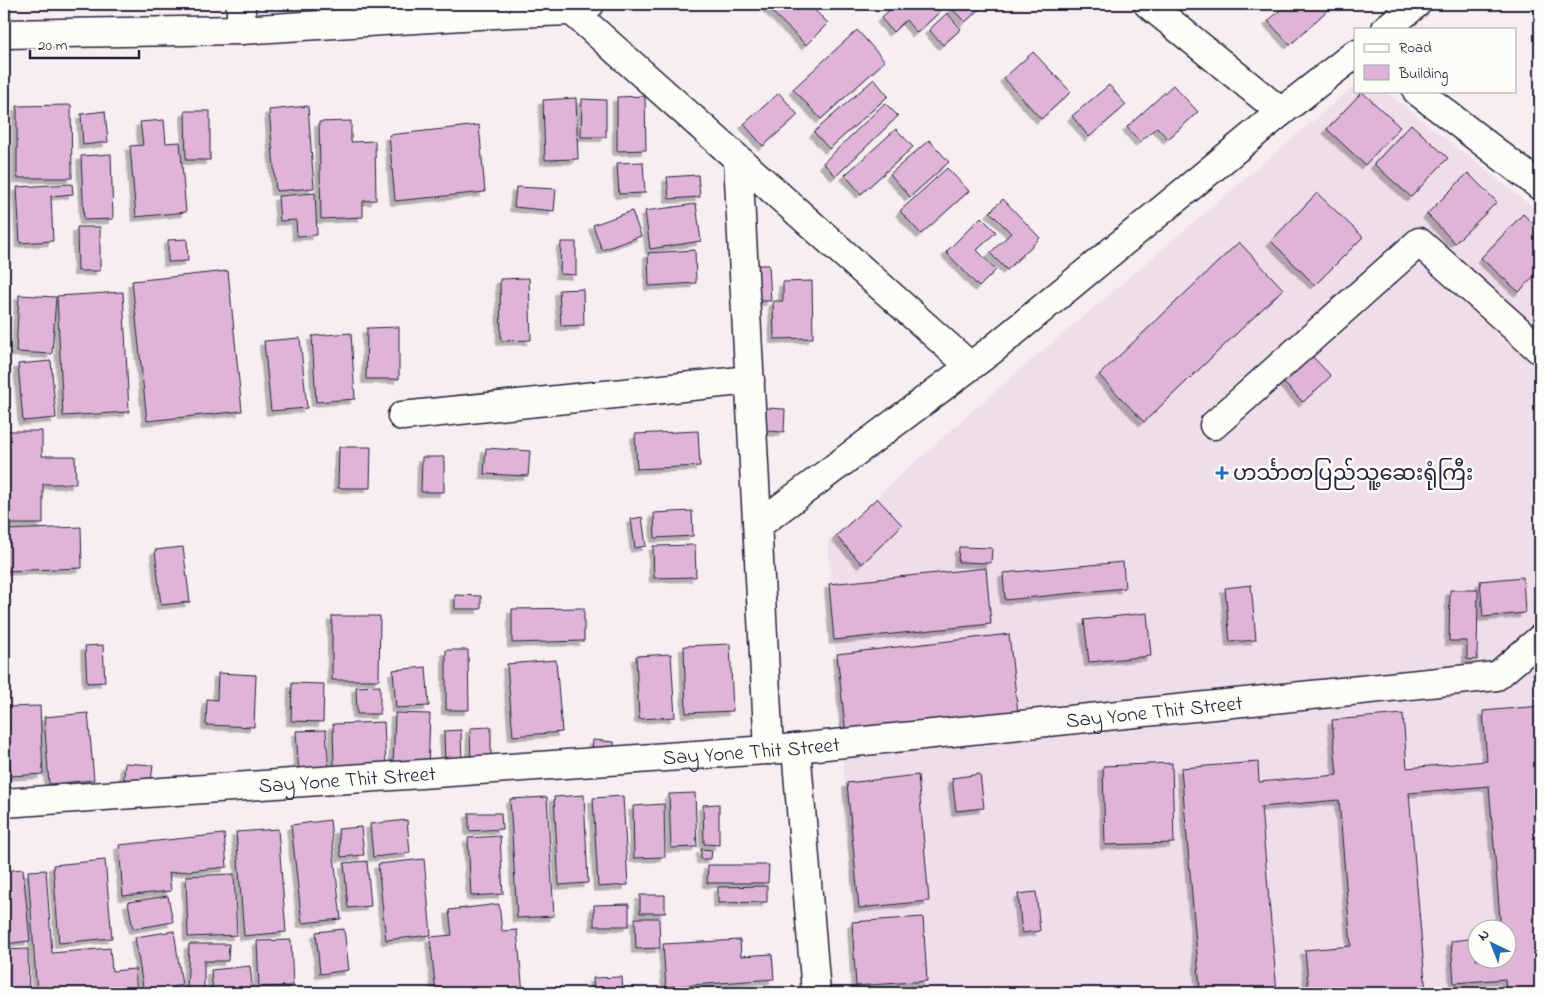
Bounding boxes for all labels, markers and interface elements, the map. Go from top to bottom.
scale bar [30,28,139,60]
legend [1354,28,1516,92]
text: 20 m [38,35,68,57]
text: Road [1399,37,1432,59]
text: Building [1398,63,1448,86]
place label: ဟင်္သာတပြည်သူ့ဆေးရုံကြီး [1233,457,1473,490]
marker: ဟင်္သာတပြည်သူ့ဆေးရုံကြီး [1215,466,1229,480]
street label: Say Yone Thit Street [1064,689,1244,737]
street label: Say Yone Thit Street [662,731,842,775]
street label: Say Yone Thit Street [258,760,437,803]
north arrow [1466,920,1516,970]
text: N [1474,925,1495,946]

